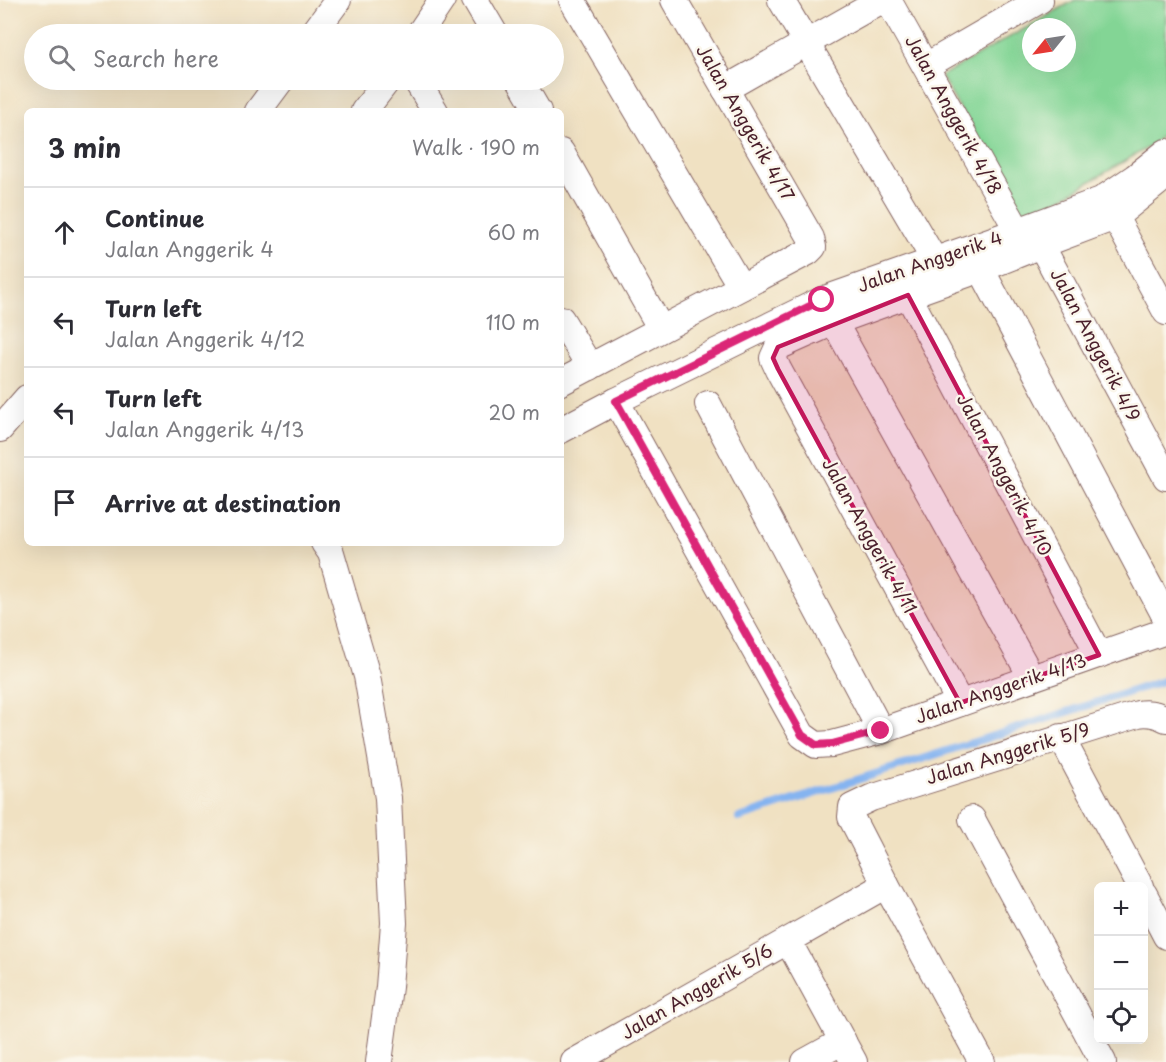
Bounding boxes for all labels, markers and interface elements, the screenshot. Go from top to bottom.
north arrow [1022,18,1076,72]
search box [24,24,564,90]
street label: Jalan Anggerik 4/18 [899,30,1009,199]
street label: Jalan Anggerik 4/17 [690,39,802,206]
icon: search [45,41,78,74]
text: Search here [93,41,219,74]
text: 3 min [48,128,121,167]
text: Walk · 190 m [412,132,540,162]
text: Continue [105,201,204,234]
icon: ahead [48,216,81,249]
text: 60 m [488,217,540,247]
street label: Jalan Anggerik 4 [853,223,1006,298]
text: Jalan Anggerik 4 [105,234,274,264]
street label: Jalan Anggerik 4/9 [1045,263,1148,426]
route start [808,286,834,312]
text: Turn left [105,291,202,324]
icon: left [48,306,81,339]
text: 110 m [486,307,540,337]
text: Jalan Anggerik 4/12 [105,324,305,354]
text: Turn left [105,381,202,414]
street label: Jalan Anggerik 4/10 [951,388,1060,560]
icon: left [48,396,81,429]
text: 20 m [488,397,540,427]
text: Jalan Anggerik 4/13 [105,414,304,444]
street label: Jalan Anggerik 4/11 [816,453,924,618]
icon: arrive [48,486,81,519]
text: Arrive at destination [105,486,341,519]
street label: Jalan Anggerik 4/13 [911,646,1090,730]
street label: Jalan Anggerik 5/9 [922,715,1093,790]
route end [867,717,893,743]
map controls [1094,882,1148,1044]
button: + [1094,882,1148,936]
street label: Jalan Anggerik 5/6 [615,936,777,1045]
button: − [1094,936,1148,990]
button: locate [1094,990,1148,1044]

